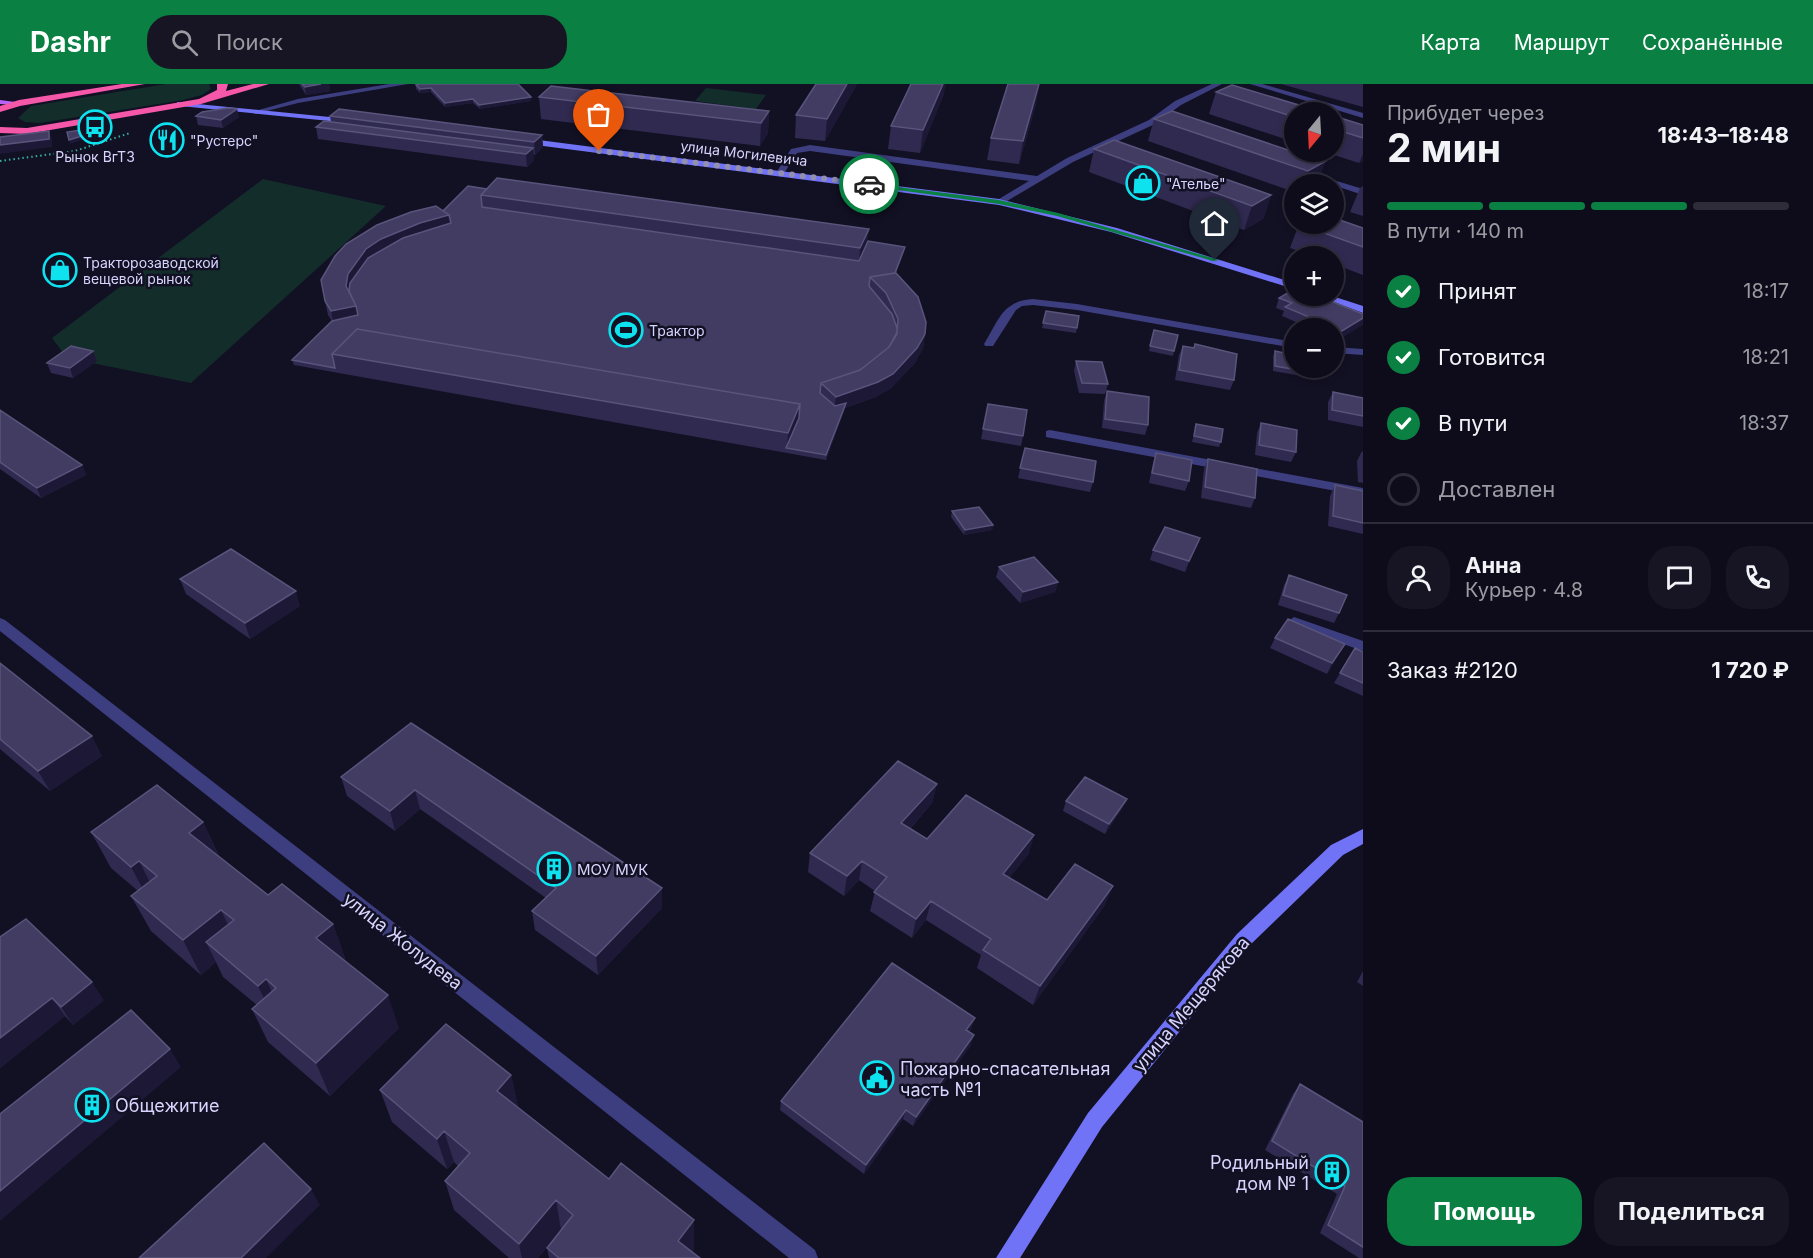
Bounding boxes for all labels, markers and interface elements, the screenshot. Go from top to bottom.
search box [147,15,567,69]
text: Dashr [30,25,111,59]
icon: search [168,26,201,59]
text: Поиск [216,29,283,55]
text: Карта [1420,30,1481,55]
text: Маршрут [1514,30,1609,55]
text: Сохранённые [1642,30,1783,55]
pin [573,89,624,151]
icon: bag [582,98,615,131]
text: Прибудет через [1387,101,1544,125]
north arrow [1284,102,1344,162]
map controls [1284,102,1344,378]
bus stop icon: Рынок ВгТЗ [77,109,113,145]
restaurant icon: "Рустерс" [149,122,185,158]
text: 18:43–18:48 [1657,122,1789,148]
text: 2 мин [1387,124,1501,171]
place label: "Рустерс" [190,132,258,149]
street label: улица Могилевича [680,137,808,169]
place label: Рынок ВгТЗ [55,148,135,165]
courier [839,154,899,214]
shop icon: "Ателье" [1125,165,1161,201]
icon: car [853,168,886,201]
button: layers [1284,174,1344,234]
place label: "Ателье" [1166,175,1226,192]
pin [1189,198,1240,260]
icon: home [1198,207,1231,240]
text: В пути · 140 m [1387,219,1524,243]
button: + [1284,246,1344,306]
shop icon: Тракторозаводской вещевой рынок [42,252,78,288]
place label: Тракторозаводской вещевой рынок [83,254,219,287]
icon: check [1387,275,1420,308]
text: Принят [1438,278,1516,304]
text: 18:17 [1743,279,1789,303]
sports icon: Трактор [608,312,644,348]
button: − [1284,318,1344,378]
place label: Трактор [649,322,705,339]
icon: check [1387,341,1420,374]
text: Готовится [1438,344,1545,370]
text: 18:21 [1742,345,1789,369]
icon: check [1387,407,1420,440]
text: В пути [1438,410,1507,436]
text: 18:37 [1739,411,1789,435]
text: Доставлен [1438,476,1555,502]
button: person [1387,546,1450,609]
button: chat [1648,546,1711,609]
button: phone [1726,546,1789,609]
text: Анна [1465,552,1522,578]
text: Курьер · 4.8 [1465,578,1583,602]
text: Заказ #2120 [1387,657,1518,683]
text: 1 720 ₽ [1711,657,1789,683]
building icon: МОУ МУК [536,851,572,887]
place label: МОУ МУК [577,860,648,879]
street label: улица Жолудева [339,888,467,994]
street label: улица Мещерякова [1128,932,1254,1076]
place label: Пожарно-спасательная часть №1 [900,1058,1110,1100]
public building icon: Пожарно-спасательная часть №1 [859,1060,895,1096]
building icon: Общежитие [74,1087,110,1123]
place label: Общежитие [115,1095,219,1116]
place label: Родильный дом № 1 [1210,1152,1309,1194]
building icon: Родильный дом № 1 [1314,1154,1350,1190]
button: Помощь [1387,1177,1582,1246]
button: Поделиться [1594,1177,1789,1246]

